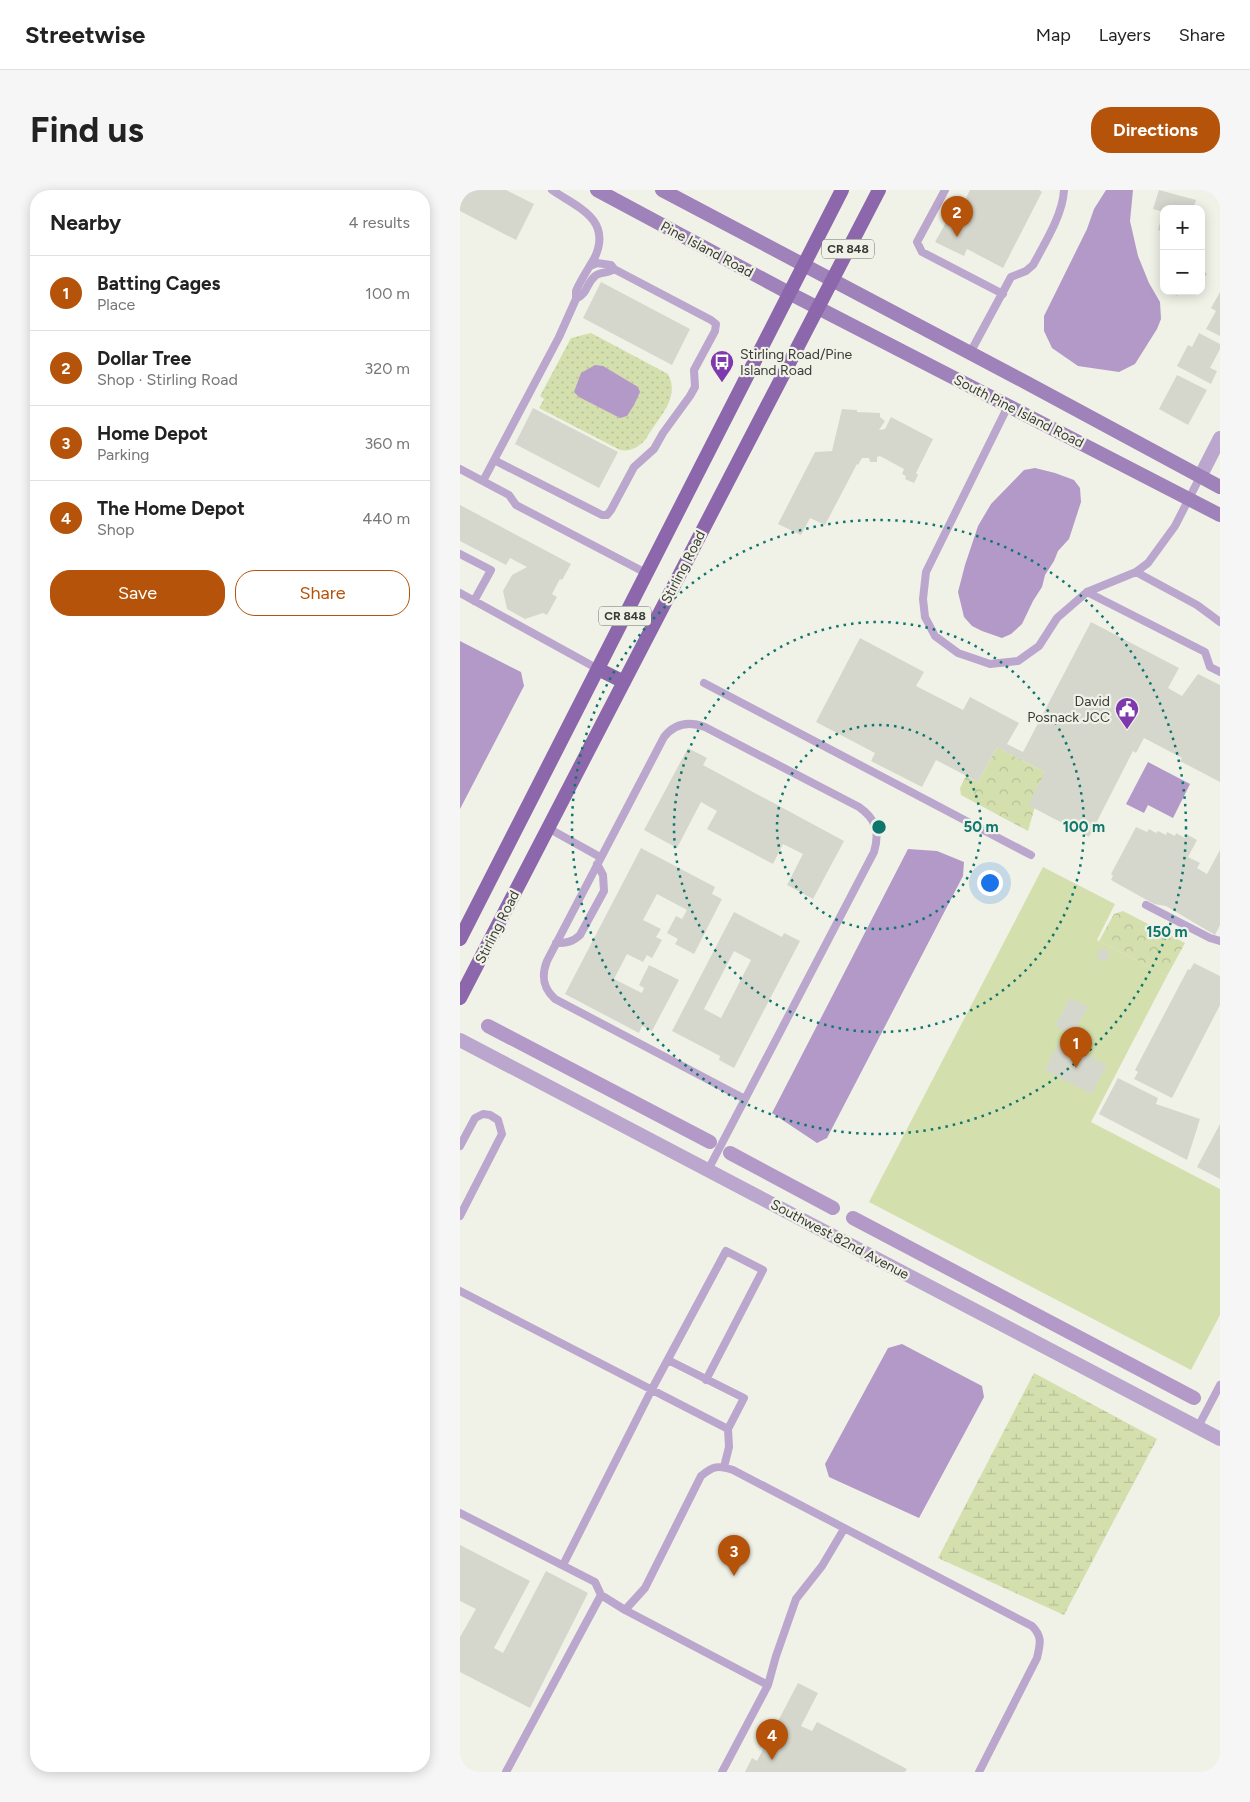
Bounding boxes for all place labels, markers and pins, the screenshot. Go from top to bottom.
pin: 2 [941,196,973,237]
place label: Stirling Road/Pine Island Road [740,346,853,379]
bus stop icon: Stirling Road/Pine Island Road [709,349,735,383]
place label: David Posnack JCC [1027,693,1110,726]
public building icon: David Posnack JCC [1114,696,1140,730]
centre of rings [870,818,888,836]
pin: 1 [1060,1027,1092,1068]
pin: 3 [718,1535,750,1576]
pin: 4 [756,1719,788,1760]

